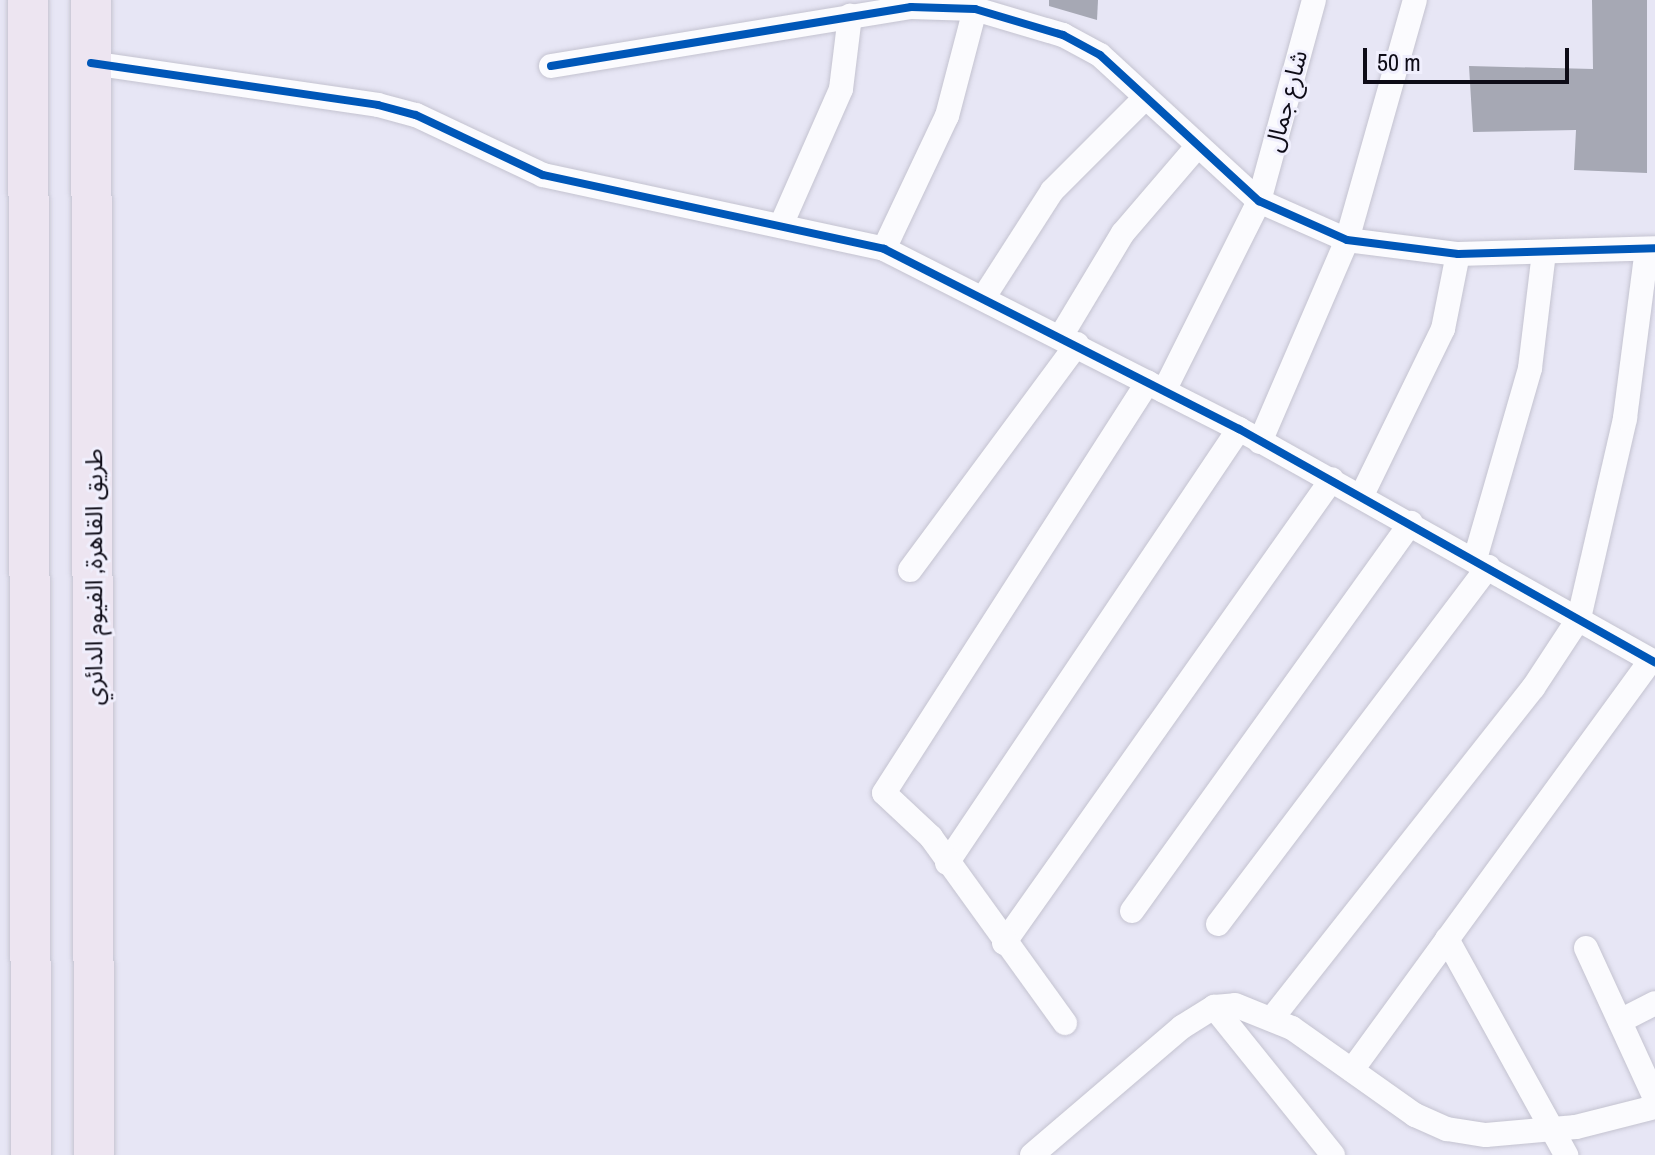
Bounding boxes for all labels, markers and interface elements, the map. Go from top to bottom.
scale bar [1367,32,1573,82]
text: 50 m [1377,46,1421,78]
street label: شارع جمال [1259,47,1313,155]
street label: طريق القاهرة, الفيوم الدائري [80,449,108,705]

